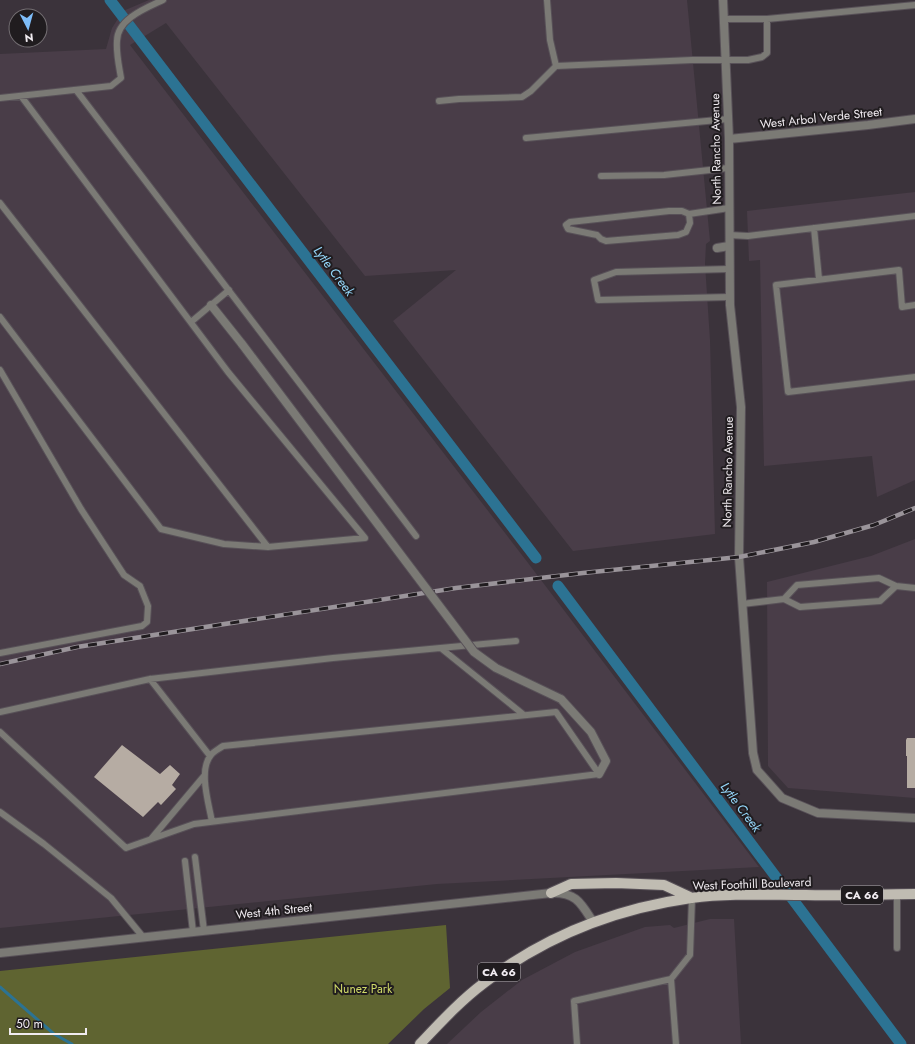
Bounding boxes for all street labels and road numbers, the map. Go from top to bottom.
street label: North Rancho Avenue [706,93,726,205]
street label: West Arbol Verde Street [759,103,883,133]
street label: North Rancho Avenue [718,416,738,528]
street label: West Foothill Boulevard [692,873,812,895]
road number: CA 66 [841,886,883,904]
street label: West 4th Street [235,898,313,924]
road number: CA 66 [478,963,520,981]

